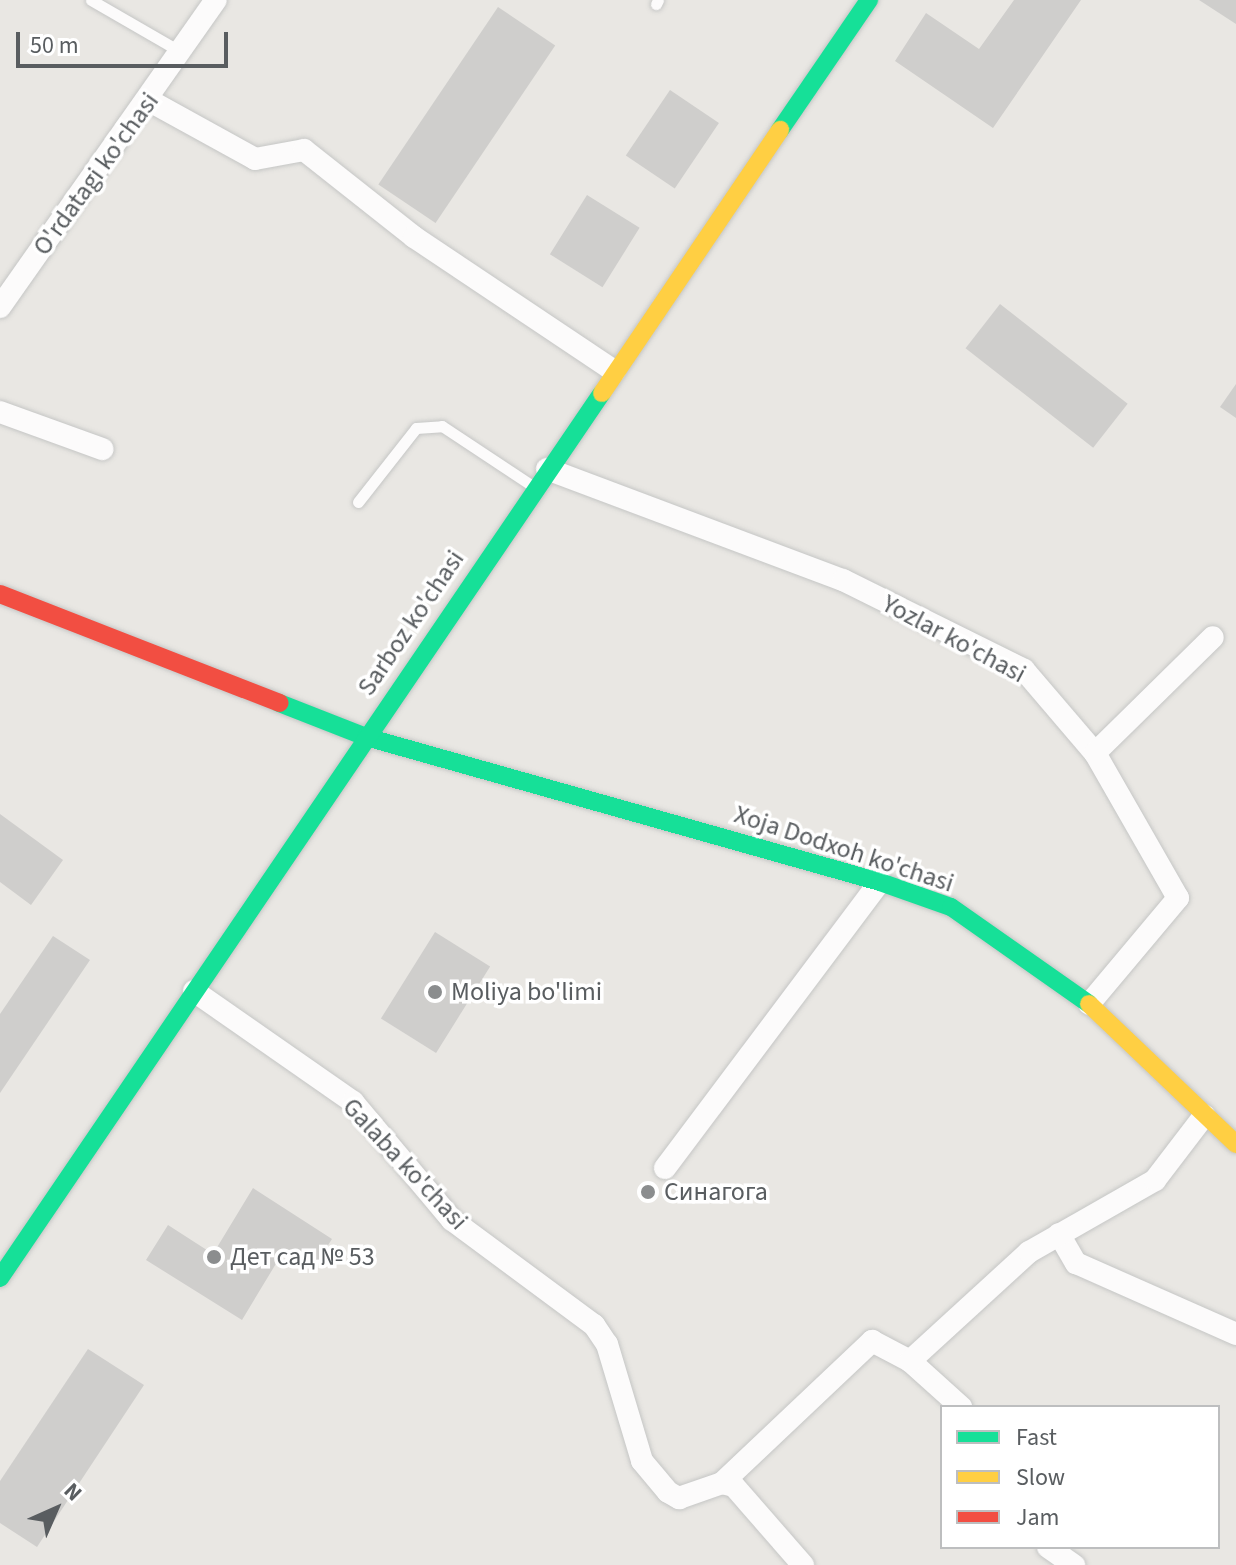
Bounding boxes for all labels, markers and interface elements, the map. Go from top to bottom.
scale bar [20,16,232,66]
text: 50 m [30,28,79,63]
street label: O'rdatagi ko'chasi [26,87,166,261]
street label: Sarboz ko'chasi [351,544,471,702]
street label: Yozlar ko'chasi [877,588,1031,690]
street label: Xoja Dodxoh ko'chasi [730,799,958,899]
place label: Moliya bo'limi [451,976,602,1008]
marker: Moliya bo'limi [426,983,444,1001]
street label: Galaba ko'chasi [336,1092,474,1236]
place label: Синагога [664,1176,768,1208]
marker: Синагога [639,1183,657,1201]
place label: Дет сад № 53 [230,1241,375,1273]
marker: Дет сад № 53 [205,1248,223,1266]
legend [940,1405,1220,1549]
text: Fast [1016,1420,1057,1455]
text: Slow [1016,1460,1065,1495]
north arrow [16,1469,96,1549]
text: N [56,1476,89,1509]
text: Jam [1016,1500,1060,1535]

